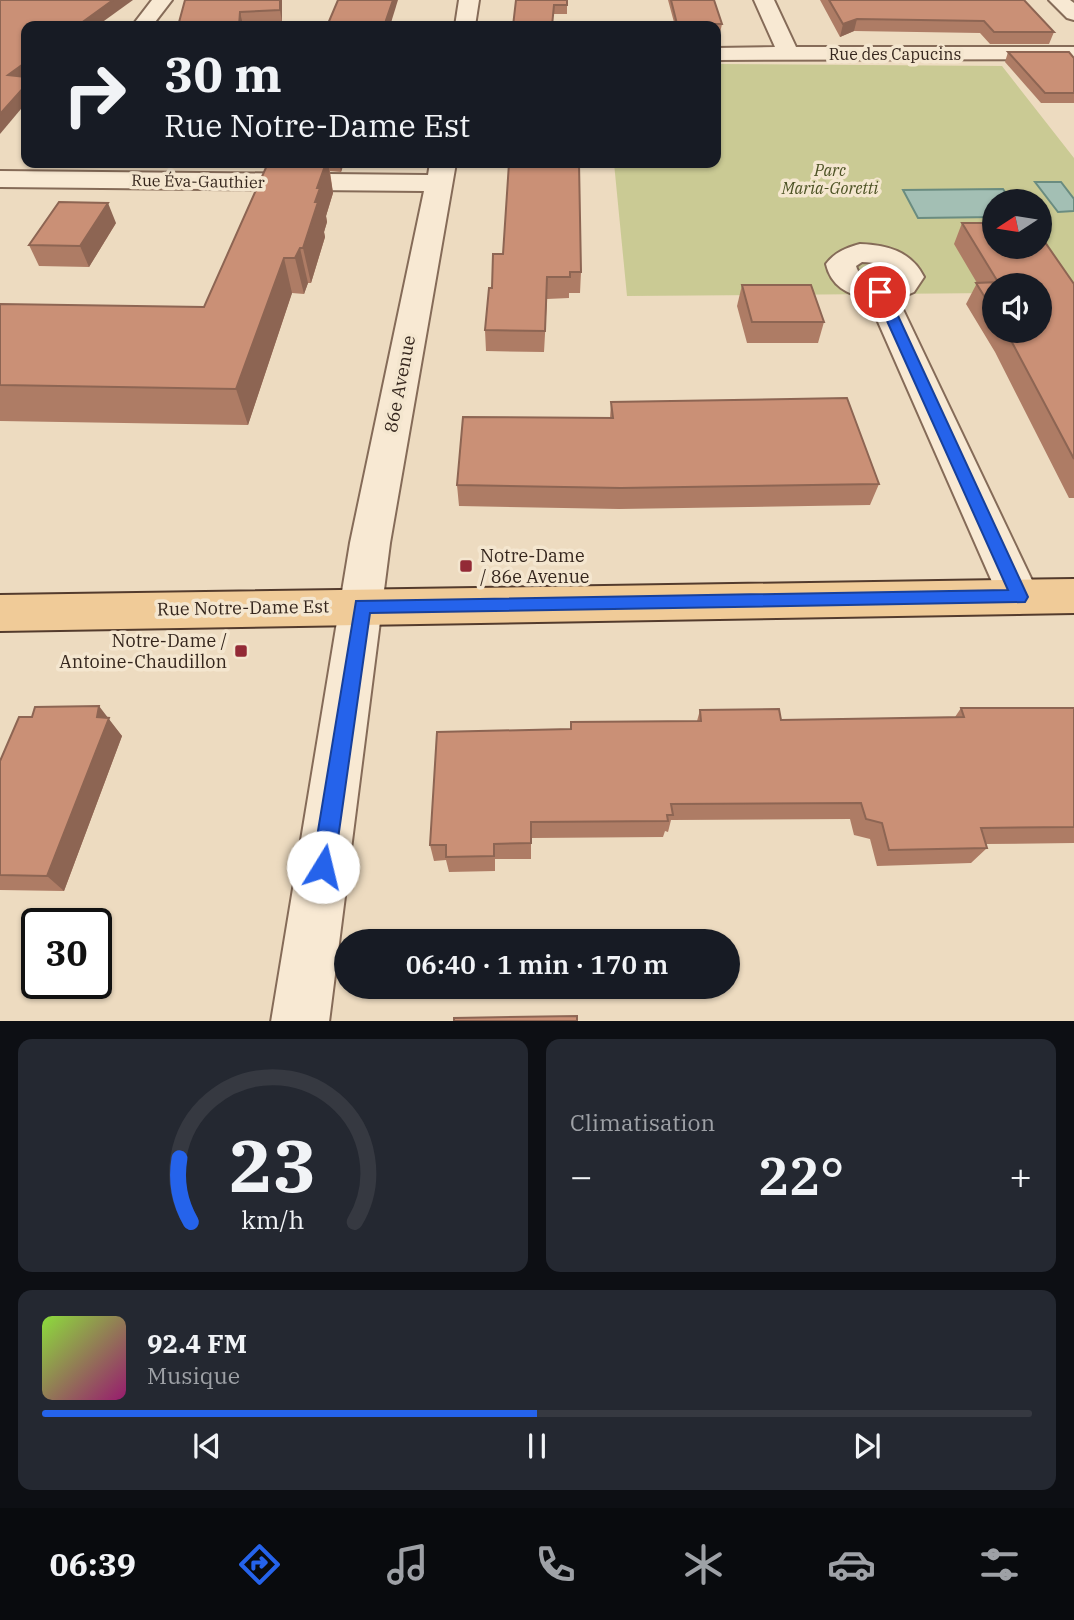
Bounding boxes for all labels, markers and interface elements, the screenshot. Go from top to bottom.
text: 30 m [164,42,282,105]
street label: Rue des Capucins [829,44,961,64]
icon: right [49,49,140,140]
text: Rue Notre-Dame Est [164,104,470,146]
park label: Parc Maria-Goretti [781,160,879,198]
street label: Rue Éva-Gauthier [131,169,265,192]
north arrow [982,189,1052,259]
map controls [982,189,1052,343]
pin [850,262,910,322]
icon: arrive [861,273,899,311]
button: sound [982,273,1052,343]
street label: 86e Avenue [379,333,420,435]
place label: Notre-Dame / 86e Avenue [480,544,589,588]
marker: Notre-Dame / 86e Avenue [458,558,474,574]
street label: Rue Notre-Dame Est [157,594,329,621]
place label: Notre-Dame / Antoine-Chaudillon [59,629,227,673]
marker: Notre-Dame / Antoine-Chaudillon [233,643,249,659]
position arrow [286,830,360,904]
speed limit sign: 30 [21,908,112,999]
text: 06:40 · 1 min · 170 m [406,947,668,981]
text: Climatisation [570,1107,715,1137]
text: 23 [229,1117,317,1212]
text: 22° [758,1142,844,1209]
text: − [570,1151,593,1200]
text: + [1009,1151,1032,1200]
text: km/h [241,1202,305,1235]
text: 92.4 FM [147,1326,247,1360]
text: Musique [147,1360,240,1390]
icon: previous [188,1427,226,1465]
icon: pause [518,1427,556,1465]
icon: next [848,1427,886,1465]
icon: directions [235,1540,284,1589]
icon: music [383,1540,432,1589]
icon: phone [531,1540,580,1589]
icon: climate [679,1540,728,1589]
icon: car [827,1540,876,1589]
icon: filters [975,1540,1024,1589]
text: 06:39 [50,1543,136,1585]

